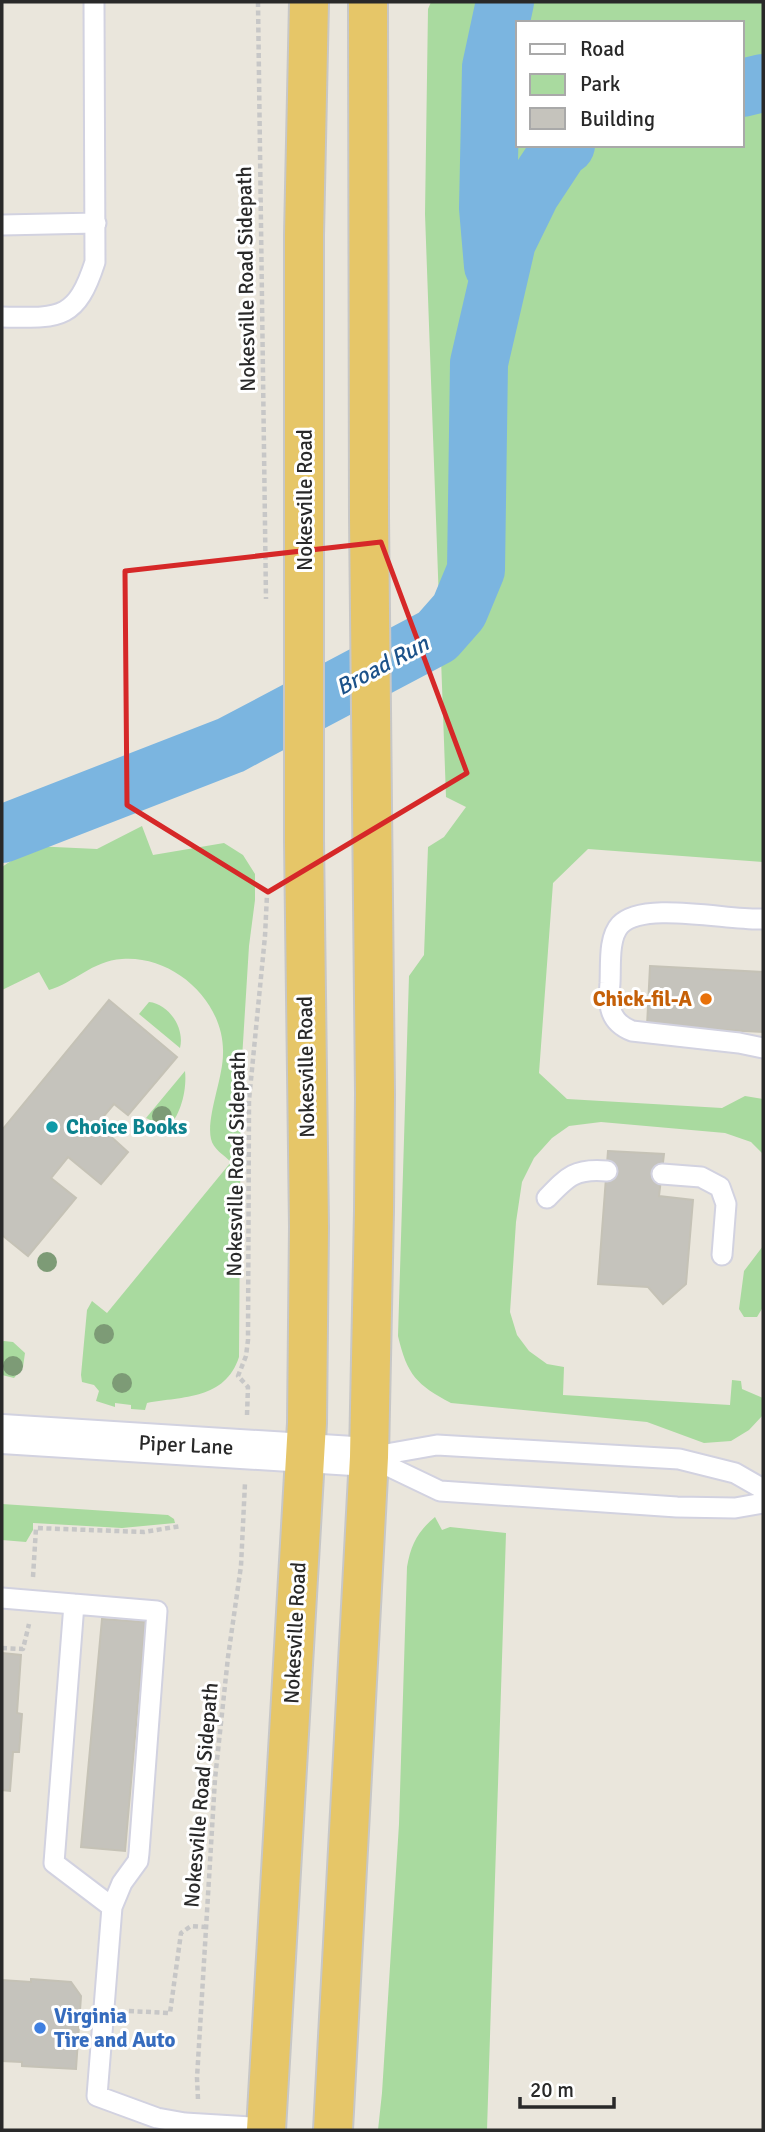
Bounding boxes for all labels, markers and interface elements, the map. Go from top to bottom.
legend [516,21,744,147]
text: Road [580,36,625,62]
text: Park [580,71,621,97]
text: Building [580,106,655,132]
street label: Nokesville Road Sidepath [231,166,261,392]
street label: Nokesville Road [292,429,318,571]
water label: Broad Run [331,628,435,702]
place label: Chick-fil-A [593,986,693,1012]
marker: Chick-fil-A [698,991,714,1007]
street label: Nokesville Road [292,996,320,1138]
street label: Nokesville Road Sidepath [221,1051,251,1277]
place label: Choice Books [66,1114,187,1140]
marker: Choice Books [44,1119,60,1135]
street label: Piper Lane [138,1430,234,1460]
street label: Nokesville Road [278,1561,312,1705]
street label: Nokesville Road Sidepath [178,1681,224,1909]
place label: Virginia Tire and Auto [54,2003,176,2053]
marker: Virginia Tire and Auto [32,2020,48,2036]
scale bar [520,2066,614,2110]
text: 20 m [530,2077,574,2103]

